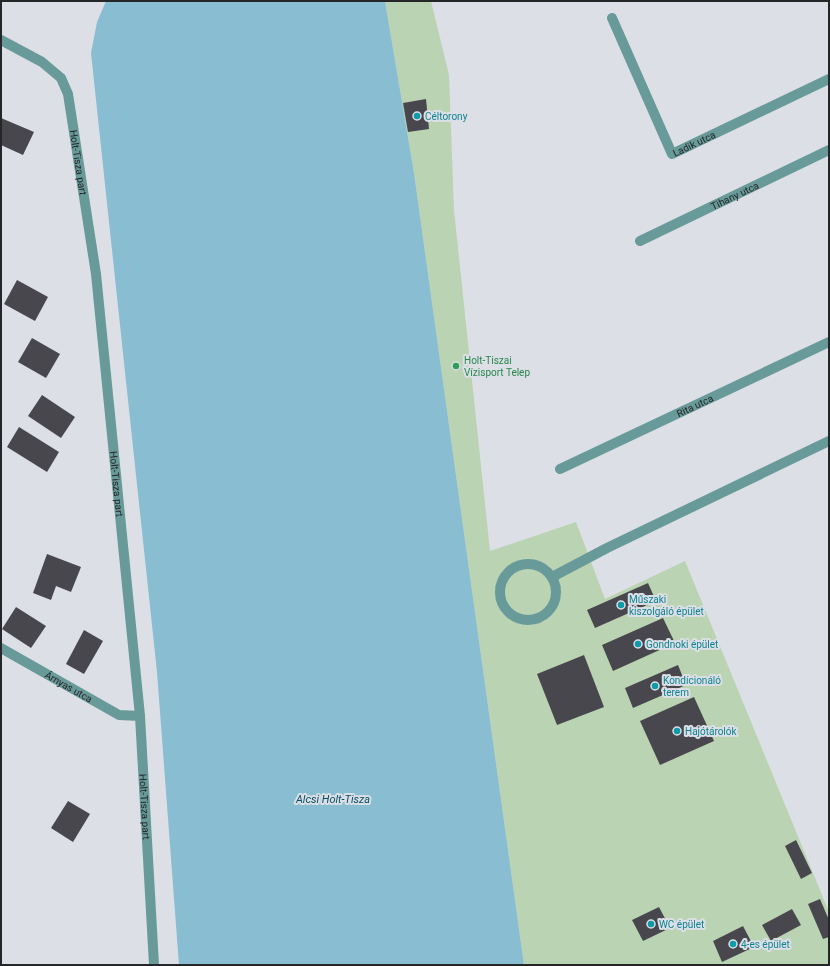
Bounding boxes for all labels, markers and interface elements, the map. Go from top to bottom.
marker: Céltorony [412,111,422,121]
place label: Céltorony [425,111,468,122]
street label: Holt-Tisza part [68,129,89,196]
street label: Ladik utca [671,129,717,159]
street label: Tihany utca [709,180,760,212]
place label: Holt-Tiszai Vízisport Telep [464,355,530,378]
marker: Holt-Tiszai Vízisport Telep [451,361,461,371]
street label: Rita utca [675,392,715,419]
street label: Holt-Tisza part [108,451,125,517]
place label: Műszaki kiszolgáló épület [629,594,704,617]
marker: Műszaki kiszolgáló épület [616,600,626,610]
marker: Gondnoki épület [633,639,643,649]
place label: Gondnoki épület [646,639,718,650]
street label: Árnyas utca [43,668,94,705]
place label: Kondícionáló terem [663,675,721,698]
marker: Kondícionáló terem [650,681,660,691]
marker: Hajótárolók [672,726,682,736]
place label: Hajótárolók [685,726,738,737]
street label: Holt-Tisza part [137,774,152,840]
water label: Alcsi Holt-Tisza [295,793,370,806]
marker: WC épület [646,919,656,929]
place label: WC épület [659,919,704,930]
marker: 4-es épület [728,939,738,949]
place label: 4-es épület [741,939,790,950]

